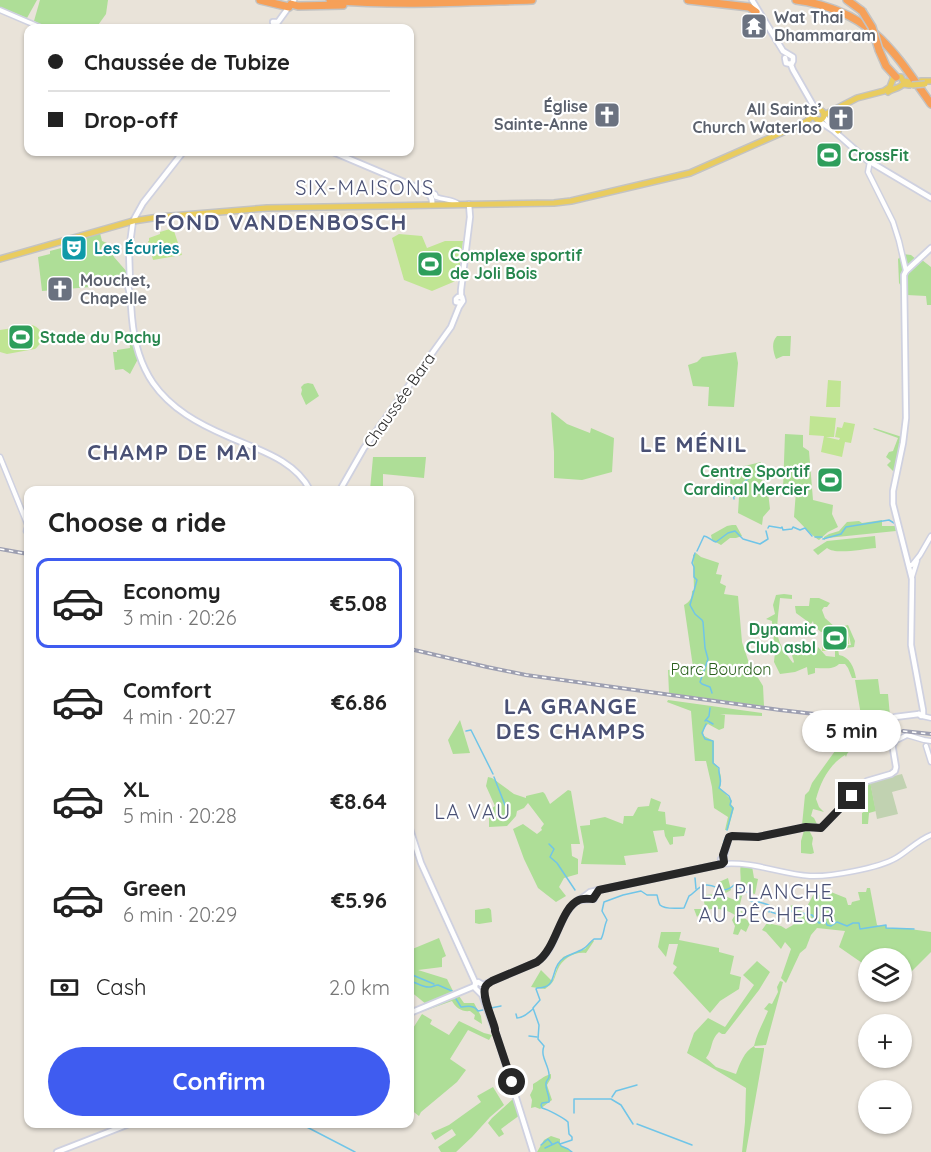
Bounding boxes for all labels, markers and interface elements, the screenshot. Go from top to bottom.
place label: Wat Thai Dhammaram [774,7,876,45]
temple icon: Wat Thai Dhammaram [739,11,769,41]
text: Chaussée de Tubize [84,48,290,76]
place label: Église Sainte-Anne [494,96,588,134]
place label: All Saints’ Church Waterloo [692,99,822,137]
church icon: Église Sainte-Anne [592,100,622,130]
church icon: All Saints’ Church Waterloo [826,103,856,133]
text: Drop-off [84,106,178,134]
sports icon: CrossFit [814,140,844,170]
place label: CrossFit [848,145,909,165]
district label: SIX-MAISONS [295,175,435,200]
district label: FOND VANDENBOSCH [154,208,408,236]
theatre icon: Les Écuries [59,233,89,263]
place label: Les Écuries [94,238,180,258]
place label: Complexe sportif de Joli Bois [450,245,582,283]
sports icon: Complexe sportif de Joli Bois [415,249,445,279]
place label: Mouchet, Chapelle [80,270,151,308]
church icon: Mouchet, Chapelle [45,274,75,304]
sports icon: Stade du Pachy [6,322,36,352]
place label: Stade du Pachy [40,327,161,347]
street label: Chaussée Bara [359,349,439,451]
district label: LE MÉNIL [640,430,748,458]
district label: CHAMP DE MAI [87,438,259,466]
place label: Centre Sportif Cardinal Mercier [684,461,810,499]
sports icon: Centre Sportif Cardinal Mercier [815,465,845,495]
text: Choose a ride [48,505,226,539]
icon: car [51,576,105,630]
text: Economy [123,577,221,605]
text: €5.08 [330,589,387,617]
text: 3 min · 20:26 [123,605,236,630]
place label: Dynamic Club asbl [746,619,816,657]
sports icon: Dynamic Club asbl [820,623,850,653]
park label: Parc Bourdon [670,659,772,679]
icon: car [51,675,105,729]
text: Comfort [123,676,212,704]
text: €6.86 [331,688,387,716]
district label: LA GRANGE DES CHAMPS [496,692,646,745]
text: 4 min · 20:27 [123,704,236,729]
callout: 5 min [802,709,902,751]
text: 5 min [825,718,878,743]
icon: car [51,774,105,828]
text: XL [123,775,150,803]
route end [838,782,865,809]
text: €8.64 [331,787,387,815]
district label: LA VAU [434,799,512,824]
text: 5 min · 20:28 [123,803,237,828]
icon: car [51,873,105,927]
text: Green [123,874,186,902]
district label: LA PLANCHE AU PÊCHEUR [698,879,836,927]
text: €5.96 [331,886,387,914]
text: 6 min · 20:29 [123,902,237,927]
map controls [858,948,912,1134]
button: layers [858,948,912,1002]
icon: cash [48,971,81,1004]
text: Cash [96,973,147,1001]
text: 2.0 km [329,975,390,1000]
button: + [858,1014,912,1068]
button: Confirm [48,1047,390,1116]
route start [498,1068,525,1095]
button: − [858,1080,912,1134]

